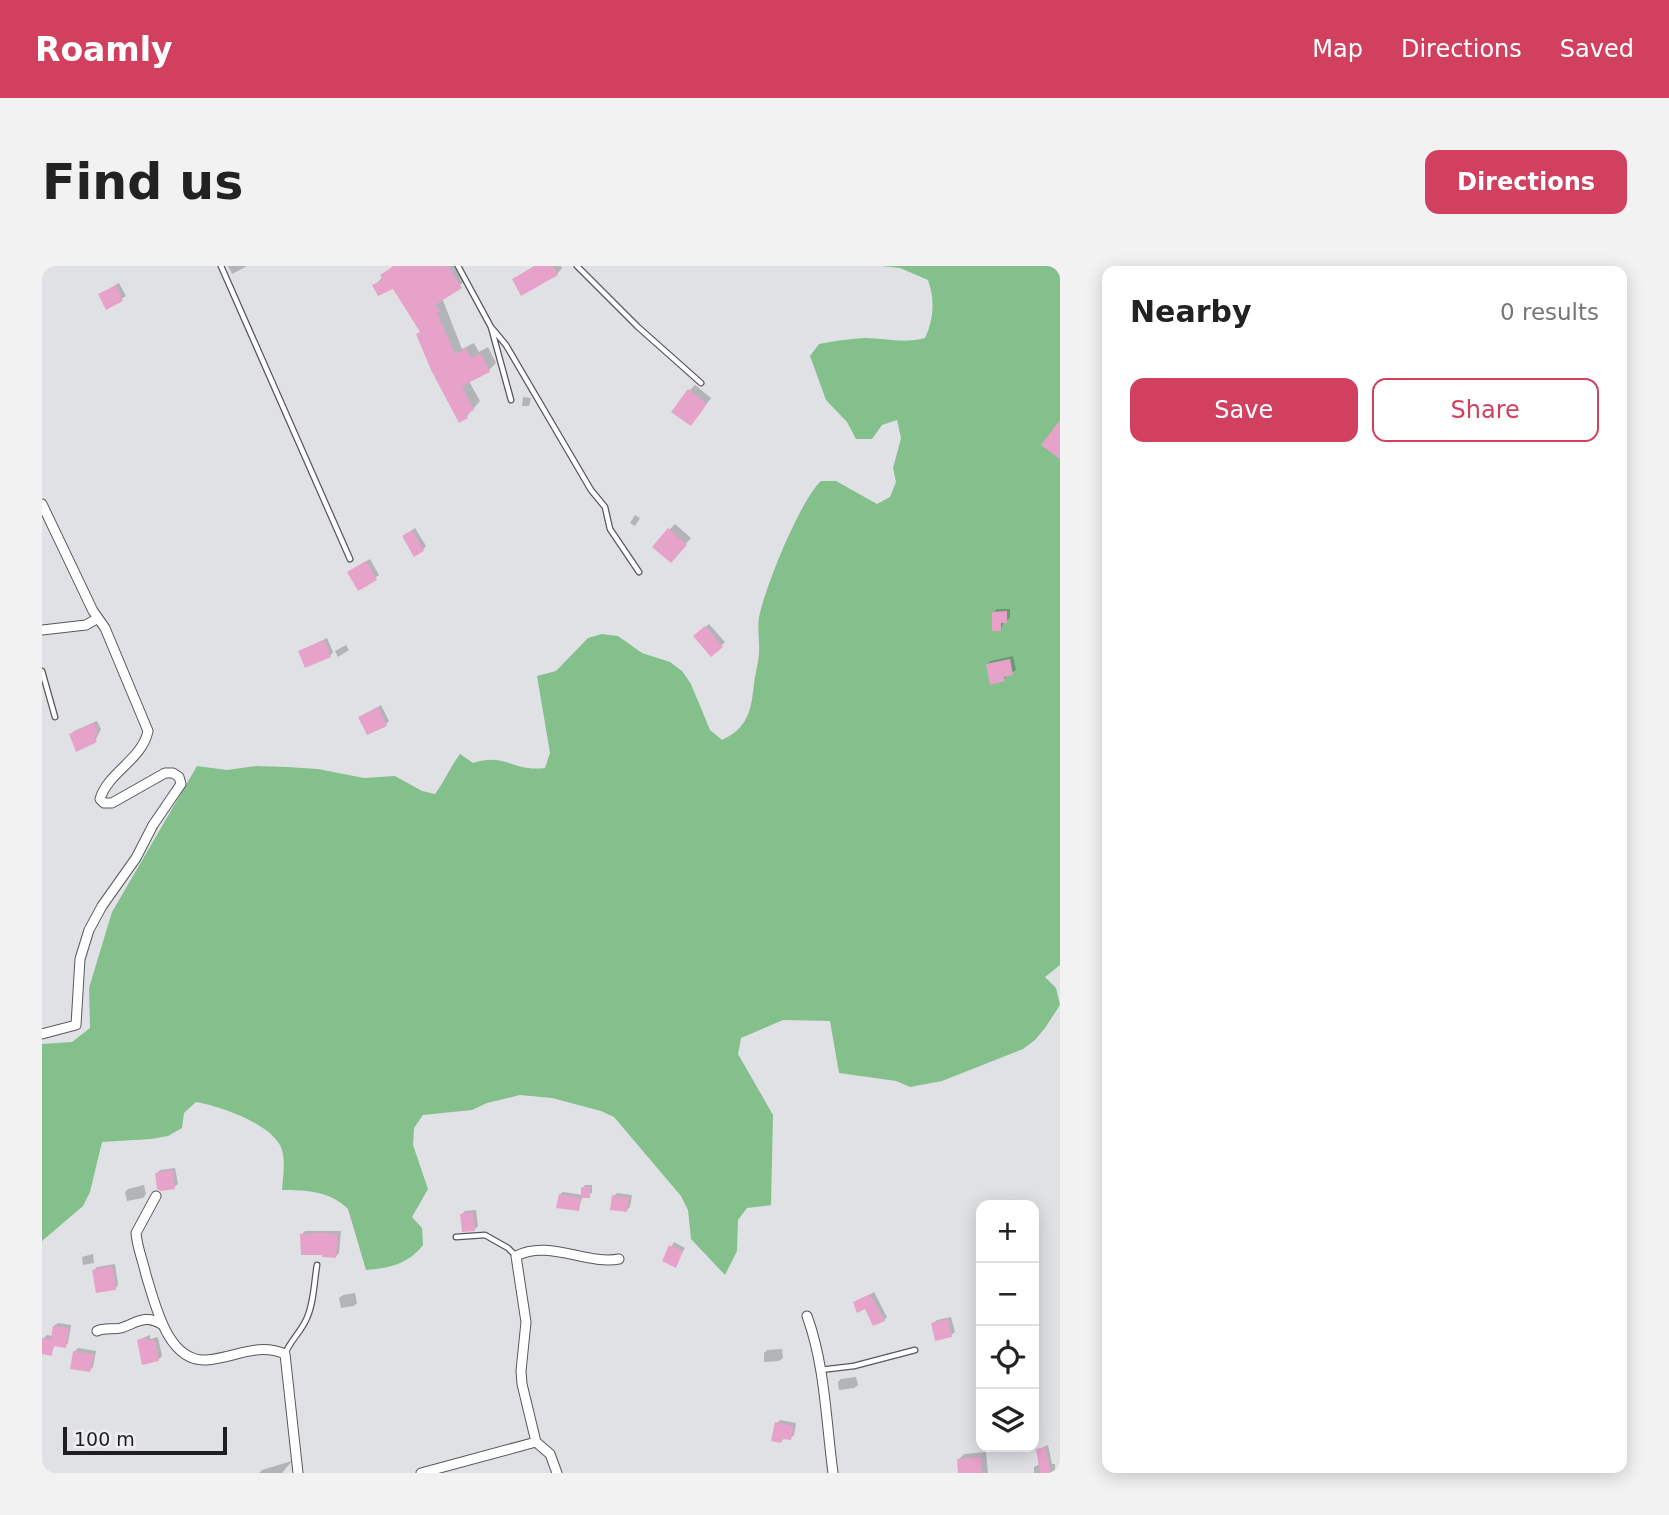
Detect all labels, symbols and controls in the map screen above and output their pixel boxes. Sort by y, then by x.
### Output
text: Roamly [35,30,173,69]
text: Map [1312,35,1363,63]
text: Directions [1401,35,1522,63]
text: Saved [1560,35,1634,63]
button: Directions [1425,150,1627,214]
text: Find us [42,154,243,211]
text: Nearby [1130,294,1252,329]
text: 0 results [1500,299,1599,325]
button: Save [1130,378,1358,442]
button: Share [1372,378,1599,442]
map controls [976,1200,1039,1452]
button: + [976,1200,1039,1263]
button: − [976,1263,1039,1326]
button: locate [976,1326,1039,1389]
button: layers [976,1389,1039,1452]
scale bar [63,1424,228,1456]
text: 100 m [74,1428,135,1450]

